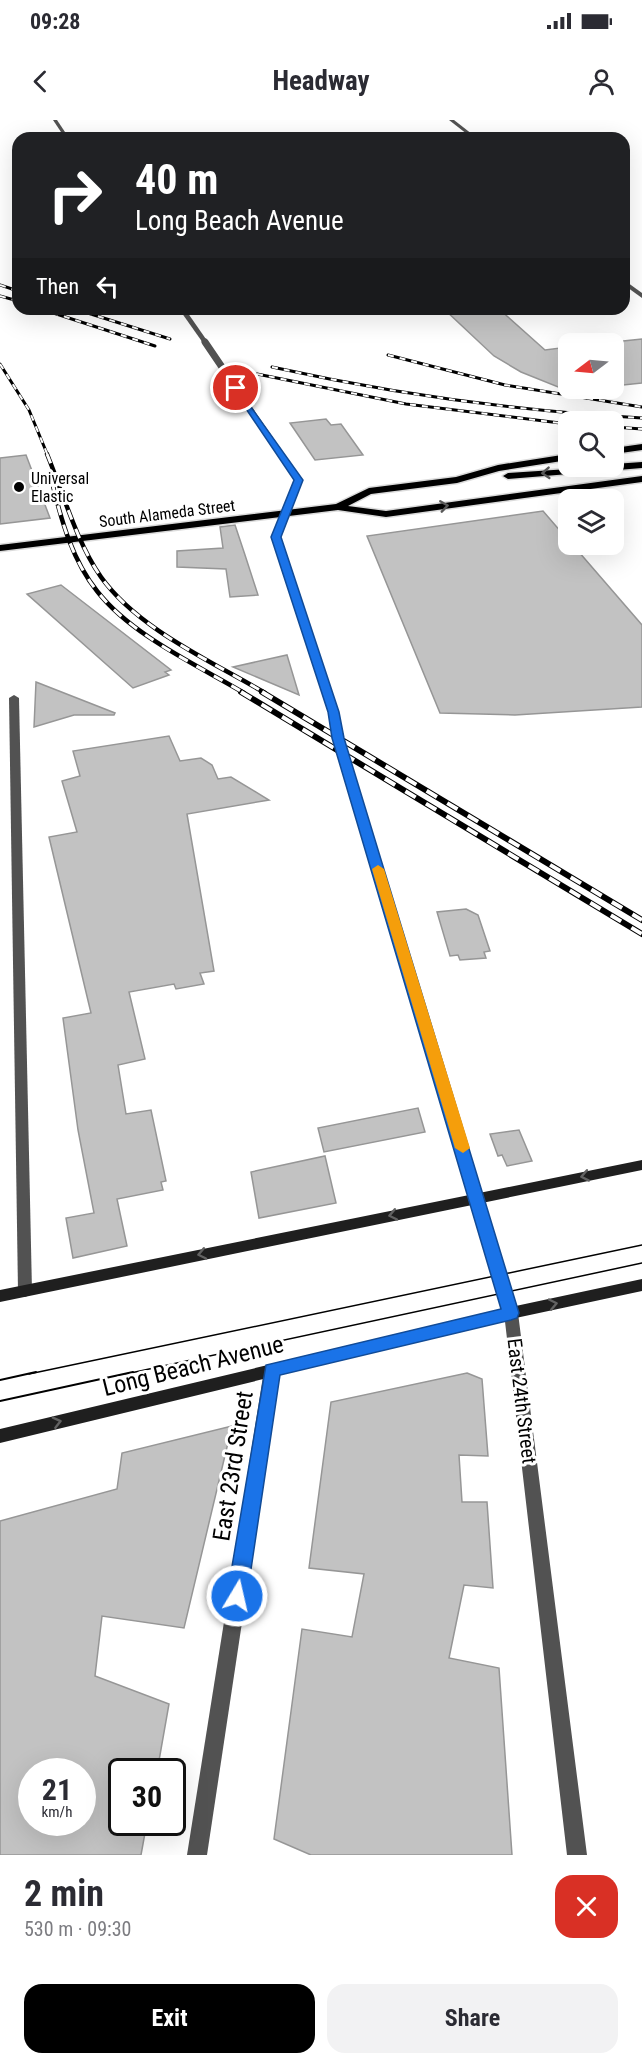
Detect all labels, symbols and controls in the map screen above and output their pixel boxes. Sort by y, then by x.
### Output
text: 09:28 [30,9,81,34]
icon: back [24,65,57,98]
text: Headway [272,65,370,97]
icon: person [585,65,618,98]
text: 40 m [135,155,218,204]
icon: right [36,156,114,234]
text: Long Beach Avenue [135,205,344,237]
icon: left [91,270,124,303]
text: Then [36,274,79,299]
north arrow [558,333,624,399]
map controls [558,333,624,555]
pin [210,362,261,413]
icon: arrive [219,371,252,404]
button: search [558,411,624,477]
one-way arrow [542,466,551,479]
place label: Universal Elastic [31,469,89,506]
marker: Universal Elastic [12,480,26,494]
button: layers [558,489,624,555]
street label: South Alameda Street [98,496,237,531]
one-way arrow [440,501,449,513]
one-way arrow [580,1169,590,1182]
one-way arrow [389,1207,399,1220]
one-way arrow [198,1247,208,1260]
one-way arrow [548,1299,558,1312]
street label: Long Beach Avenue [100,1330,286,1402]
street label: East 24th Street [502,1337,542,1465]
street label: East 23rd Street [207,1389,259,1543]
one-way arrow [52,1416,62,1429]
position arrow [205,1564,269,1628]
speed limit sign: 30 [108,1758,186,1836]
text: 21 [42,1772,72,1807]
text: km/h [42,1803,72,1821]
text: 2 min [24,1873,104,1915]
button: close [555,1875,618,1938]
text: 530 m · 09:30 [24,1917,131,1941]
button: Exit [24,1984,315,2053]
button: Share [327,1984,618,2053]

